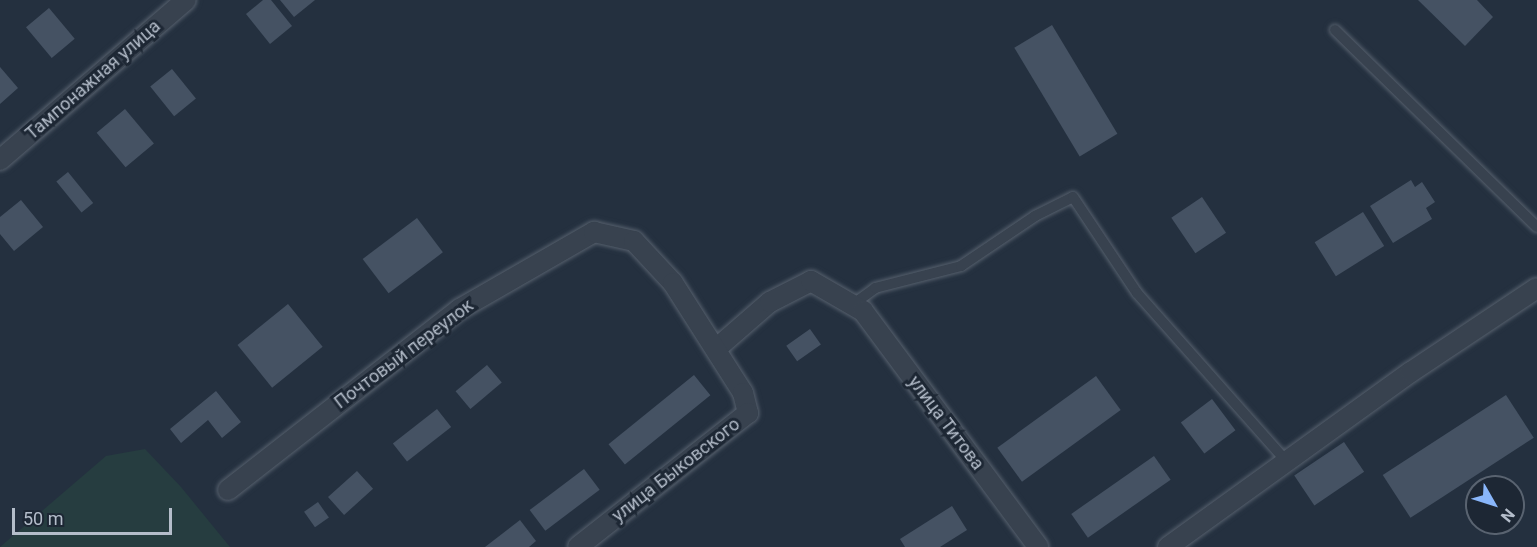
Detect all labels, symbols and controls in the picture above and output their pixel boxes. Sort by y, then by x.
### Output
street label: Тампонажная улица [21,16,165,144]
street label: Почтовый переулок [330,295,478,413]
street label: улица Титова [903,372,989,474]
street label: улица Быковского [608,413,744,527]
north arrow [1465,475,1525,535]
scale bar [15,496,176,534]
text: N [1497,505,1519,526]
text: 50 m [23,508,63,529]

